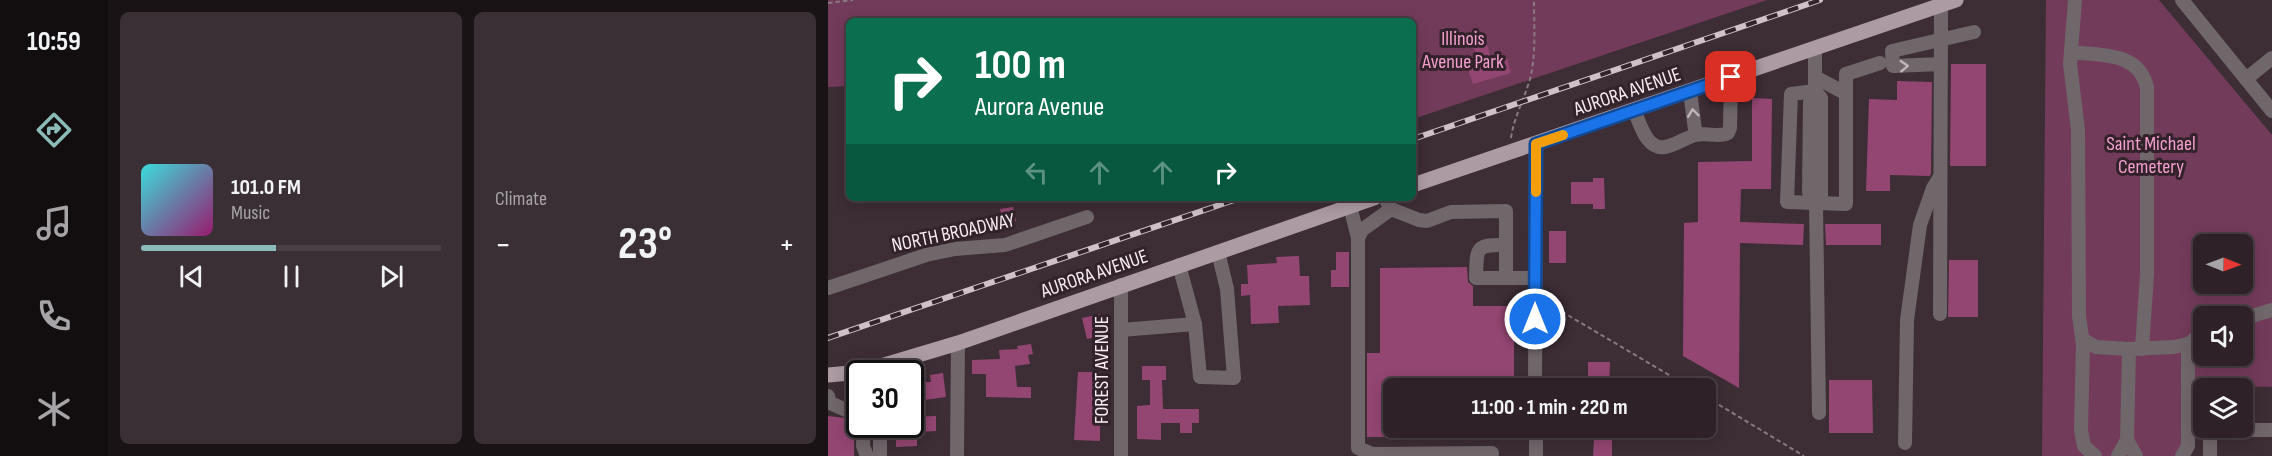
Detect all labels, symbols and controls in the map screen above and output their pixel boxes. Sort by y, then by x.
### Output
text: 10:59 [27,26,81,58]
park label: Illinois Avenue Park [1421,27,1504,74]
text: 100 m [975,40,1066,91]
icon: right [876,42,954,120]
pin [1705,51,1756,102]
one-way arrow [1900,59,1909,72]
icon: arrive [1714,60,1747,93]
street label: AURORA AVENUE [1570,62,1684,122]
text: Aurora Avenue [975,91,1104,123]
one-way arrow [1687,108,1700,117]
icon: directions [33,109,75,151]
park label: Saint Michael Cemetery [2106,132,2196,179]
icon: left [1020,156,1053,189]
icon: ahead [1083,156,1116,189]
icon: ahead [1146,156,1179,189]
icon: right [1209,156,1242,189]
text: 101.0 FM [231,174,301,201]
text: Climate [495,187,547,211]
text: Music [231,201,270,225]
icon: music [33,202,75,244]
street label: NORTH BROADWAY [890,208,1018,258]
text: 23° [618,217,672,272]
text: − [495,225,511,265]
text: + [779,225,795,265]
north arrow [2193,234,2253,294]
map controls [2193,234,2253,438]
street label: AURORA AVENUE [1037,244,1151,304]
icon: previous [175,260,208,293]
icon: pause [275,260,308,293]
icon: next [375,260,408,293]
position arrow [1503,287,1567,351]
icon: phone [33,295,75,337]
button: sound [2193,306,2253,366]
street label: FOREST AVENUE [1090,316,1114,424]
speed limit sign: 30 [846,360,924,438]
button: layers [2193,378,2253,438]
icon: climate [33,388,75,430]
text: 11:00 · 1 min · 220 m [1471,394,1628,421]

